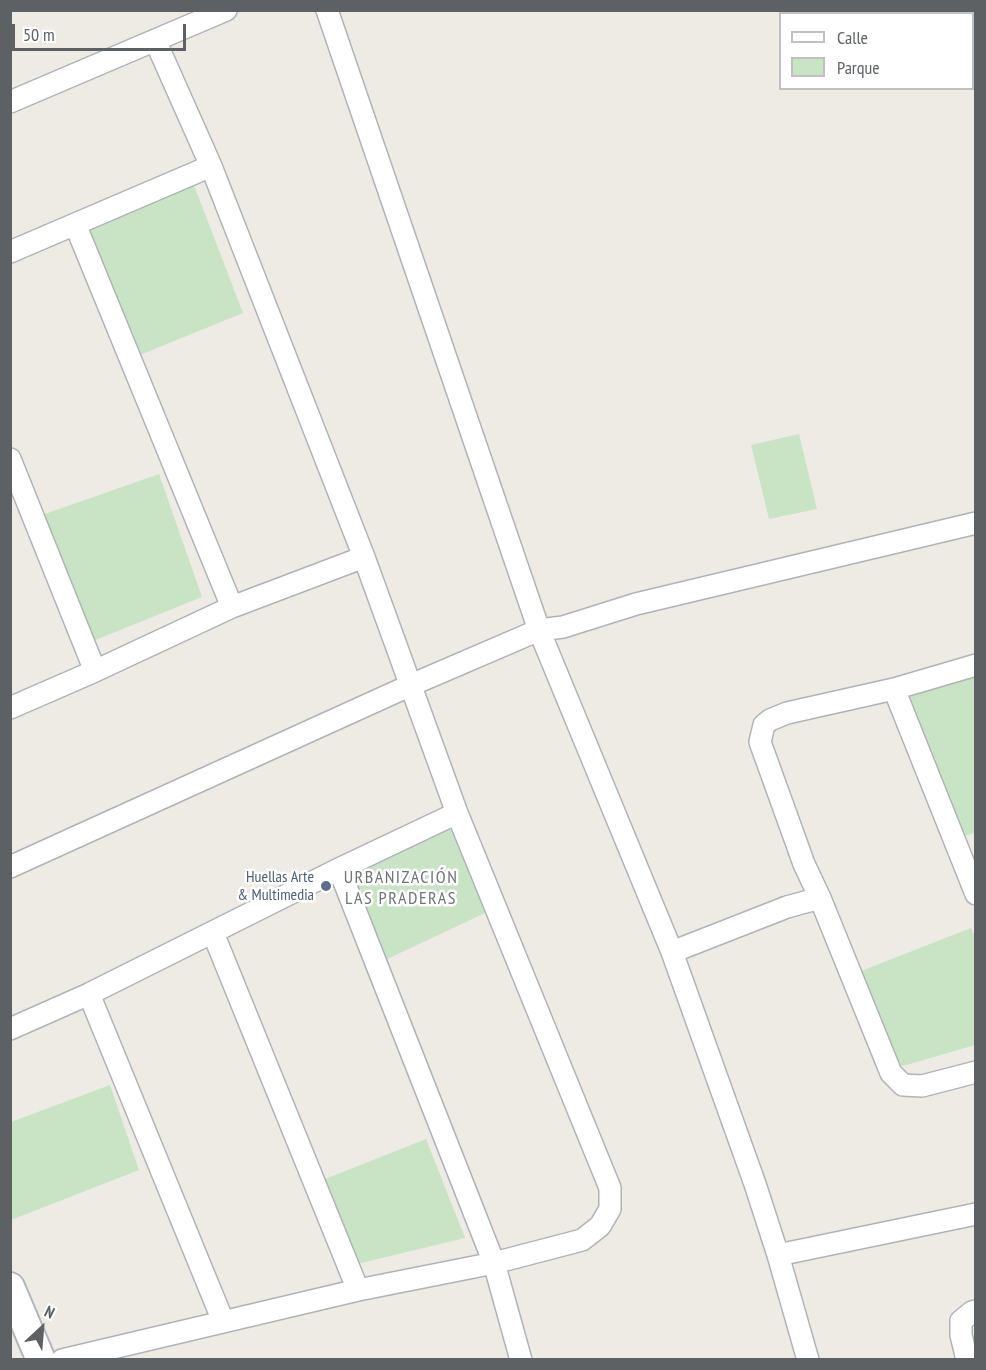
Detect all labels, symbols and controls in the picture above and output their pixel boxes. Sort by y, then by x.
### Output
scale bar [15,12,189,50]
legend [779,12,974,90]
text: 50 m [23,23,55,46]
text: Calle [837,26,868,49]
text: Parque [837,56,880,79]
place label: Huellas Arte & Multimedia [238,867,314,905]
district label: URBANIZACIÓN LAS PRADERAS [344,867,458,910]
marker: Huellas Arte & Multimedia [319,879,333,893]
north arrow [12,1298,72,1358]
text: N [42,1301,58,1323]

